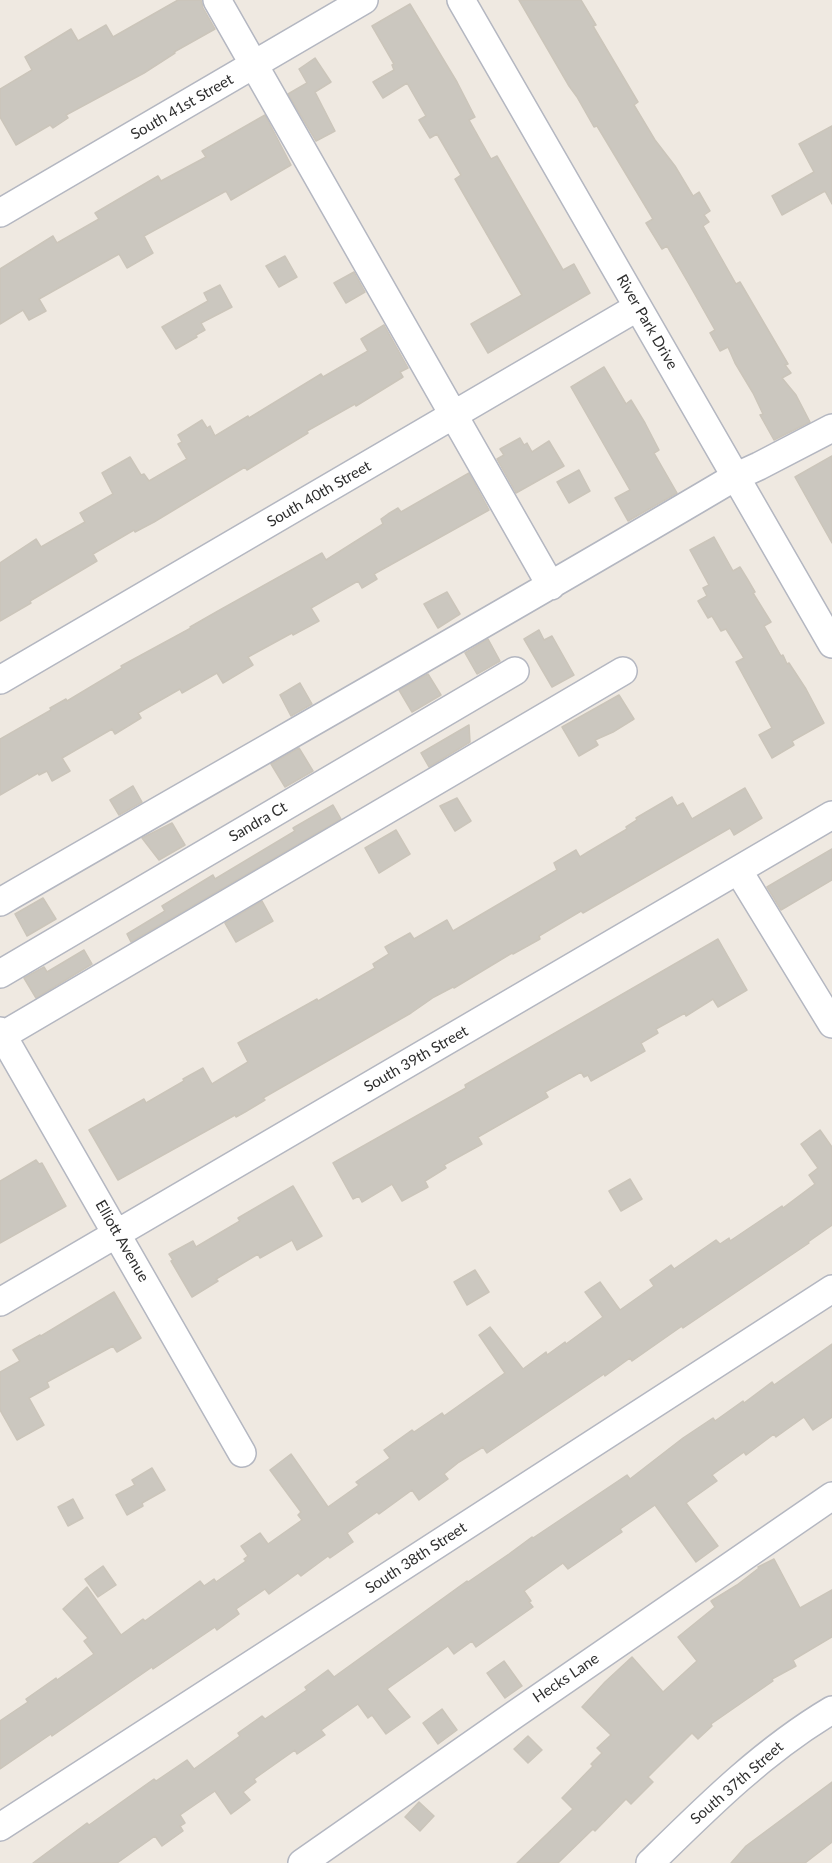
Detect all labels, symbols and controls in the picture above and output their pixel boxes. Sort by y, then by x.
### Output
street label: South 41st Street [128,70,236,144]
street label: River Park Drive [613,271,681,373]
street label: South 40th Street [264,457,374,531]
street label: Sandra Ct [226,798,290,846]
street label: South 39th Street [361,1022,471,1096]
street label: Elliott Avenue [91,1197,153,1285]
street label: South 38th Street [362,1519,470,1597]
street label: Hecks Lane [530,1649,602,1707]
street label: South 37th Street [687,1738,787,1828]

